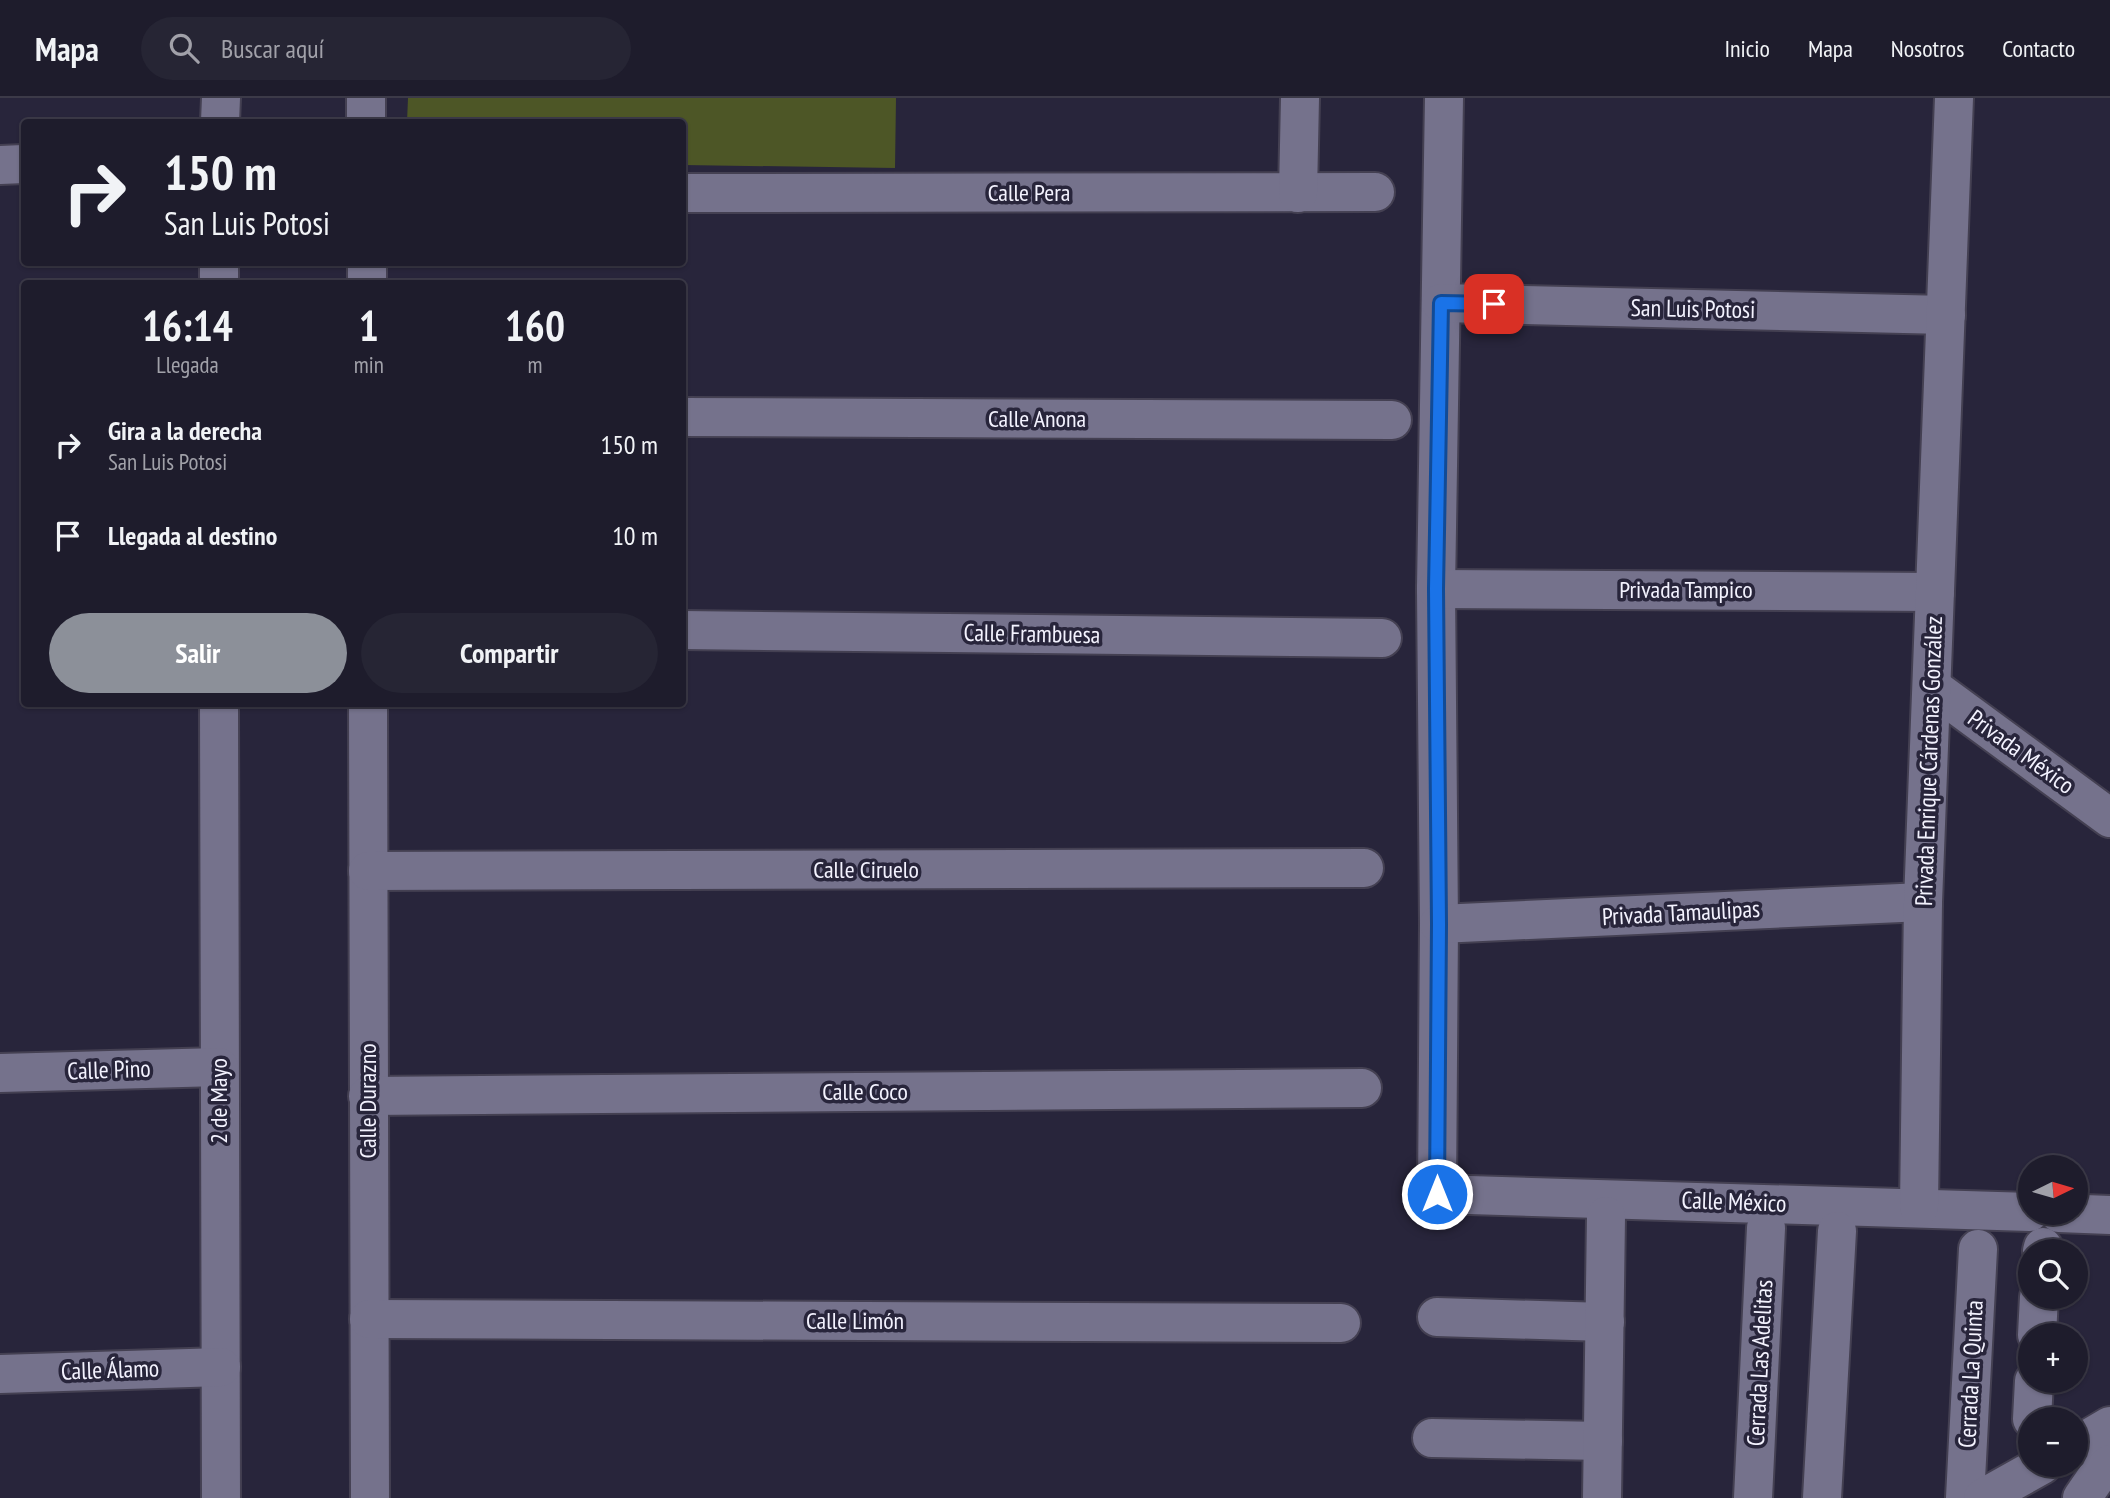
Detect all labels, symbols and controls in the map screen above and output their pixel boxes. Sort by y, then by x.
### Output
search box [141,17,631,80]
text: Mapa [35,27,99,70]
icon: search [165,29,203,67]
text: Buscar aquí [221,32,324,65]
text: Inicio [1724,33,1770,64]
text: Mapa [1808,33,1853,64]
text: Nosotros [1891,33,1964,64]
text: Contacto [2002,33,2075,64]
text: 150 m [164,140,277,204]
icon: right [49,147,140,238]
street label: Calle Pera [988,177,1070,208]
text: San Luis Potosi [164,202,330,244]
pin [1464,274,1524,334]
icon: arrive [1475,285,1513,323]
street label: San Luis Potosi [1630,292,1756,325]
text: 16:14 [142,298,233,353]
text: 1 [359,298,379,353]
text: 160 [505,298,565,353]
text: Llegada [156,350,219,379]
text: min [354,350,384,379]
text: m [527,350,542,379]
street label: Calle Anona [988,403,1086,434]
text: Gira a la derecha [108,414,262,447]
icon: right [49,426,87,464]
text: 150 m [600,428,658,461]
text: San Luis Potosi [108,447,227,476]
icon: arrive [49,517,87,555]
text: Llegada al destino [108,519,277,552]
text: 10 m [612,519,658,552]
street label: Privada Tampico [1619,574,1753,605]
button: Salir [49,613,347,693]
button: Compartir [361,613,658,693]
street label: Privada Enrique Cárdenas González [1908,615,1949,906]
street label: Calle Frambuesa [963,617,1101,650]
street label: Privada México [1962,703,2081,801]
street label: Calle Ciruelo [813,854,919,885]
street label: Privada Tamaulipas [1601,893,1761,932]
street label: Calle Durazno [352,1043,383,1159]
street label: Calle Pino [67,1053,151,1086]
street label: 2 de Mayo [203,1058,234,1144]
street label: Calle Coco [822,1076,908,1107]
north arrow [2018,1155,2088,1225]
map controls [2018,1155,2088,1477]
position arrow [1400,1157,1474,1231]
street label: Calle México [1681,1184,1787,1219]
button: search [2018,1239,2088,1309]
street label: Cerrada Las Adelitas [1740,1279,1779,1447]
street label: Cerrada La Quinta [1951,1299,1990,1449]
street label: Calle Limón [806,1305,904,1336]
button: + [2018,1323,2088,1393]
street label: Calle Álamo [60,1352,160,1387]
button: − [2018,1407,2088,1477]

